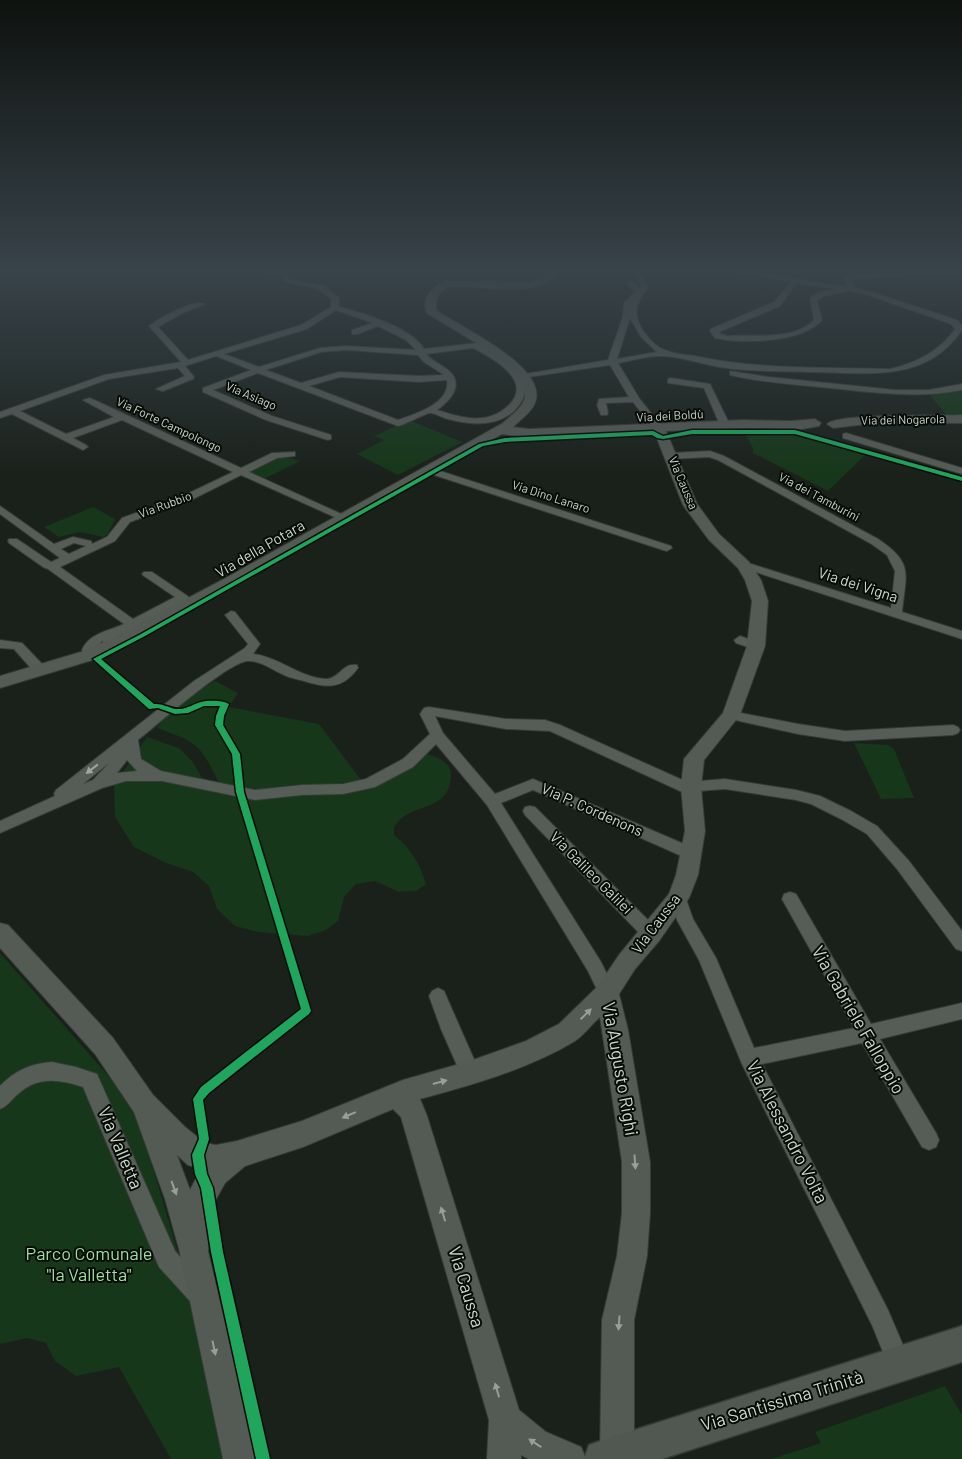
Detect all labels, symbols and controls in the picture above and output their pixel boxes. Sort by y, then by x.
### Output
street label: Via Asiago [224,378,279,412]
street label: Via Forte Campolongo [115,394,224,455]
street label: Via dei Boldù [636,406,704,424]
street label: Via dei Nogarola [861,411,945,427]
street label: Via Caussa [667,454,701,511]
street label: Via dei Tamburini [777,469,862,523]
street label: Via Dino Lanaro [511,477,592,515]
street label: Via Rubbio [136,488,193,520]
street label: Via della Potara [212,515,307,581]
street label: Via dei Vigna [816,563,900,605]
one-way arrow [86,764,99,775]
street label: Via P. Cordenons [539,779,646,840]
street label: Via Galileo Galilei [547,827,637,917]
street label: Via Caussa [627,890,683,957]
street label: Via Gabriele Falloppio [808,942,910,1097]
street label: Via Augusto Righi [598,1000,644,1138]
one-way arrow [580,1008,592,1020]
street label: Via Alessandro Volta [742,1056,833,1207]
one-way arrow [433,1077,448,1085]
street label: Via Valletta [94,1103,148,1192]
one-way arrow [341,1111,356,1119]
one-way arrow [632,1155,640,1171]
one-way arrow [171,1180,178,1195]
one-way arrow [439,1206,447,1221]
park label: Parco Comunale "la Valletta" [26,1242,152,1285]
street label: Via Caussa [444,1243,490,1330]
one-way arrow [615,1315,623,1331]
one-way arrow [210,1340,218,1355]
street label: Via Santissima Trinità [698,1365,865,1435]
one-way arrow [493,1382,501,1397]
one-way arrow [528,1438,542,1448]

